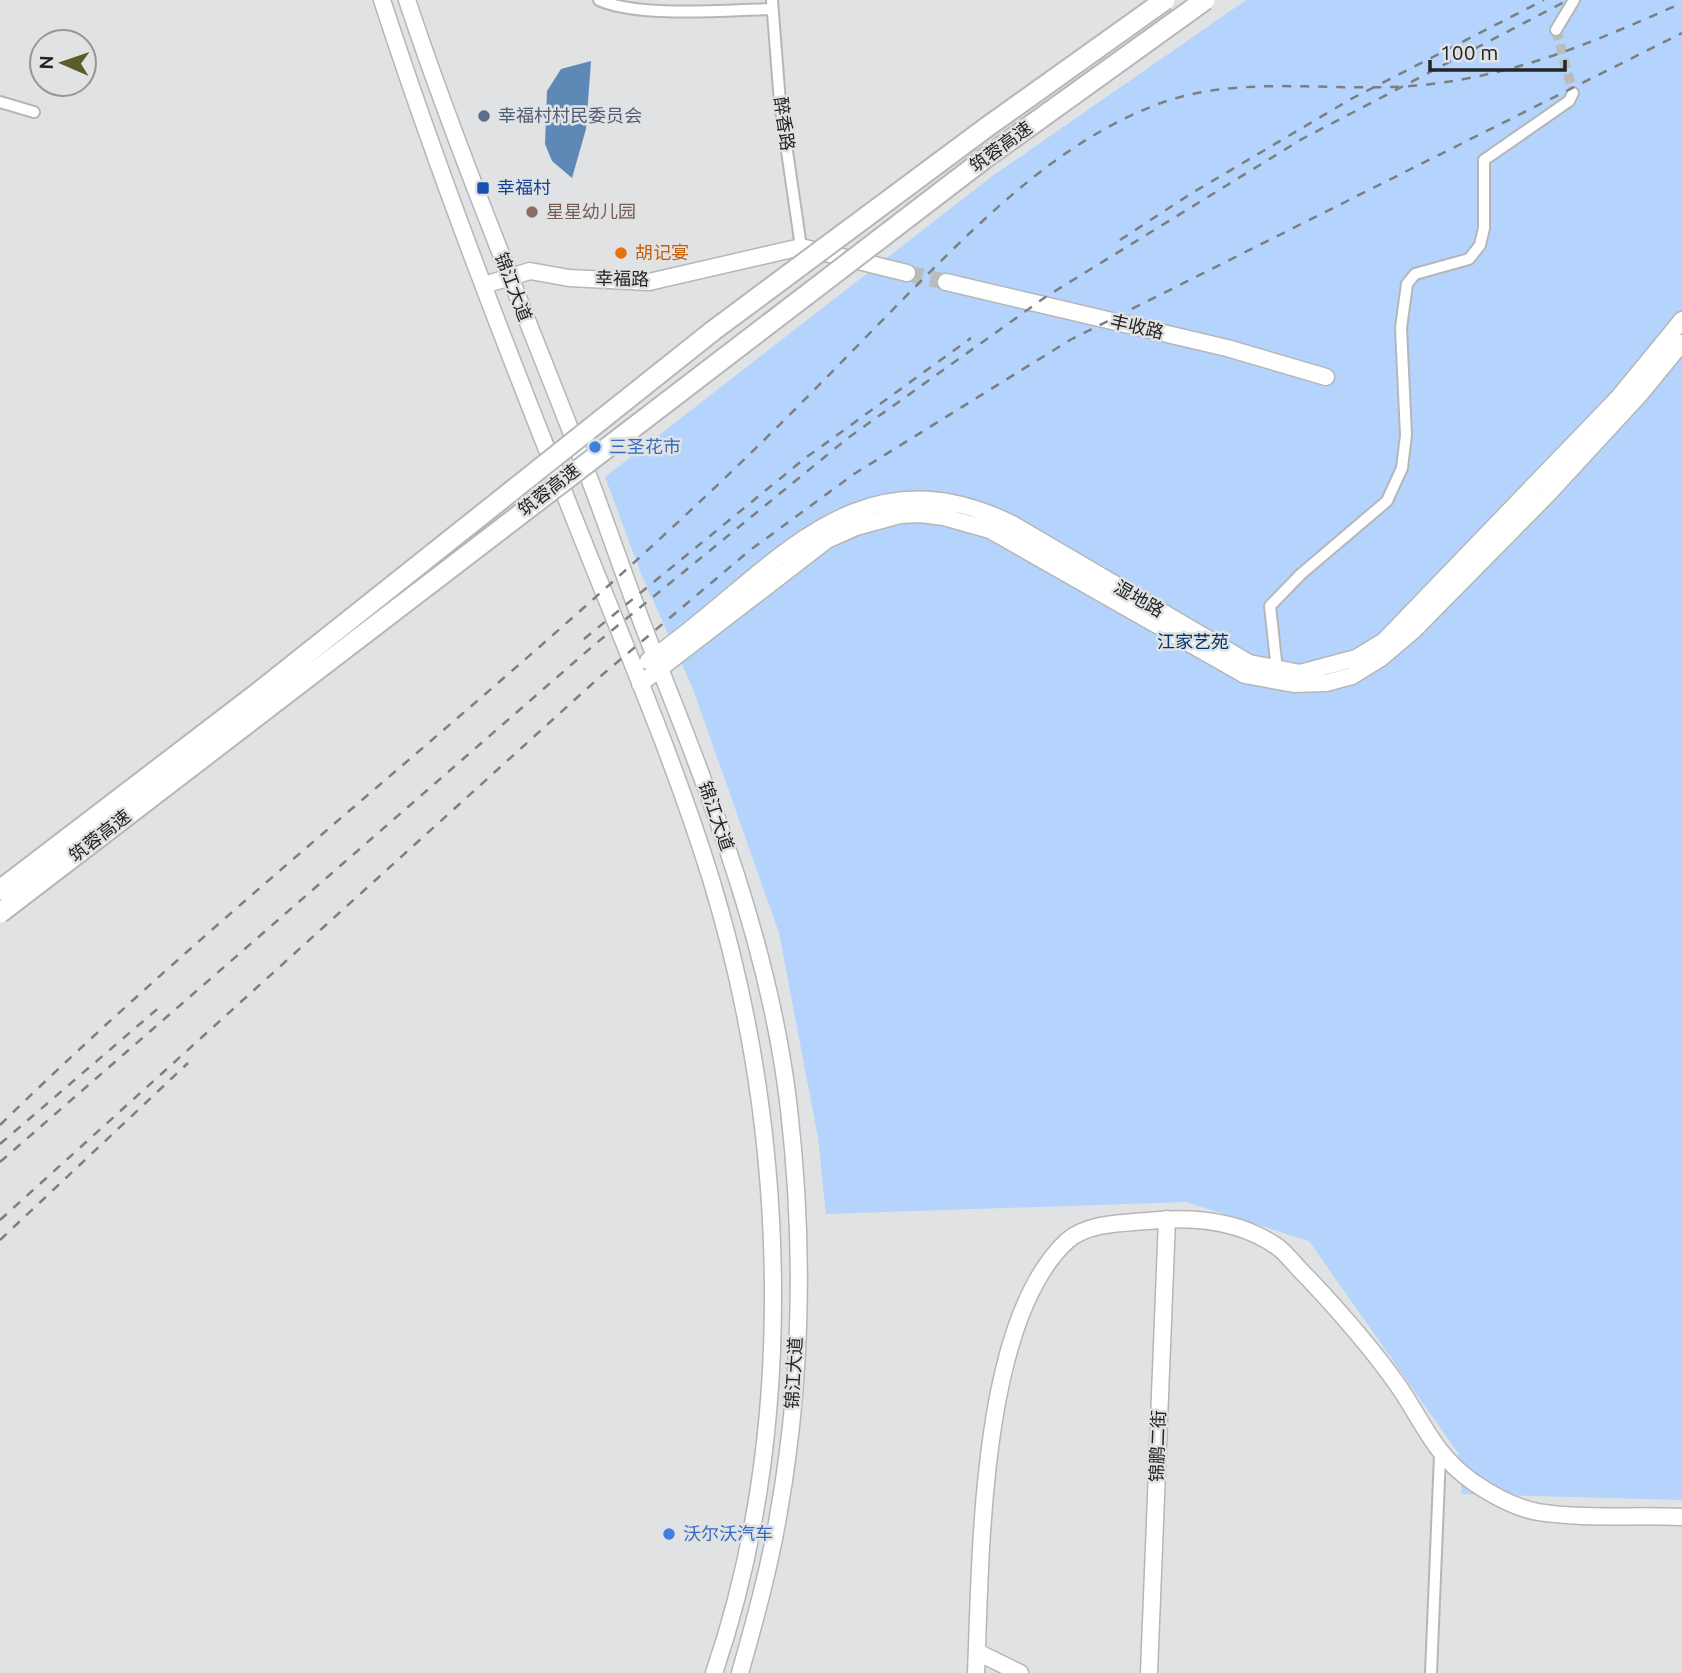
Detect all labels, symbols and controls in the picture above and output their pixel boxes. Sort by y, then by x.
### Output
north arrow [28,28,98,98]
scale bar [1430,28,1565,72]
text: 100 m [1440,40,1498,64]
text: N [35,55,57,70]
street label: 醉香路 [771,96,799,152]
place label: 幸福村村民委员会 [498,105,642,125]
marker: 幸福村村民委员会 [476,108,492,124]
street label: 筑蓉高速 [965,117,1035,175]
place label: 幸福村 [497,177,551,197]
marker: 幸福村 [475,180,491,196]
place label: 星星幼儿园 [546,201,636,221]
marker: 星星幼儿园 [524,204,540,220]
place label: 胡记宴 [635,242,689,262]
marker: 胡记宴 [613,245,629,261]
street label: 锦江大道 [492,249,536,324]
street label: 幸福路 [595,268,649,288]
street label: 丰收路 [1109,310,1166,342]
place label: 三圣花市 [609,436,681,456]
marker: 三圣花市 [587,439,603,455]
street label: 筑蓉高速 [514,459,583,519]
street label: 湿地路 [1111,576,1168,620]
park label: 江家艺苑 [1157,631,1229,651]
street label: 锦江大道 [696,778,738,853]
street label: 筑蓉高速 [65,805,134,865]
street label: 锦江大道 [781,1336,805,1409]
street label: 锦鹏二街 [1146,1410,1168,1482]
place label: 沃尔沃汽车 [683,1523,773,1543]
marker: 沃尔沃汽车 [661,1526,677,1542]

